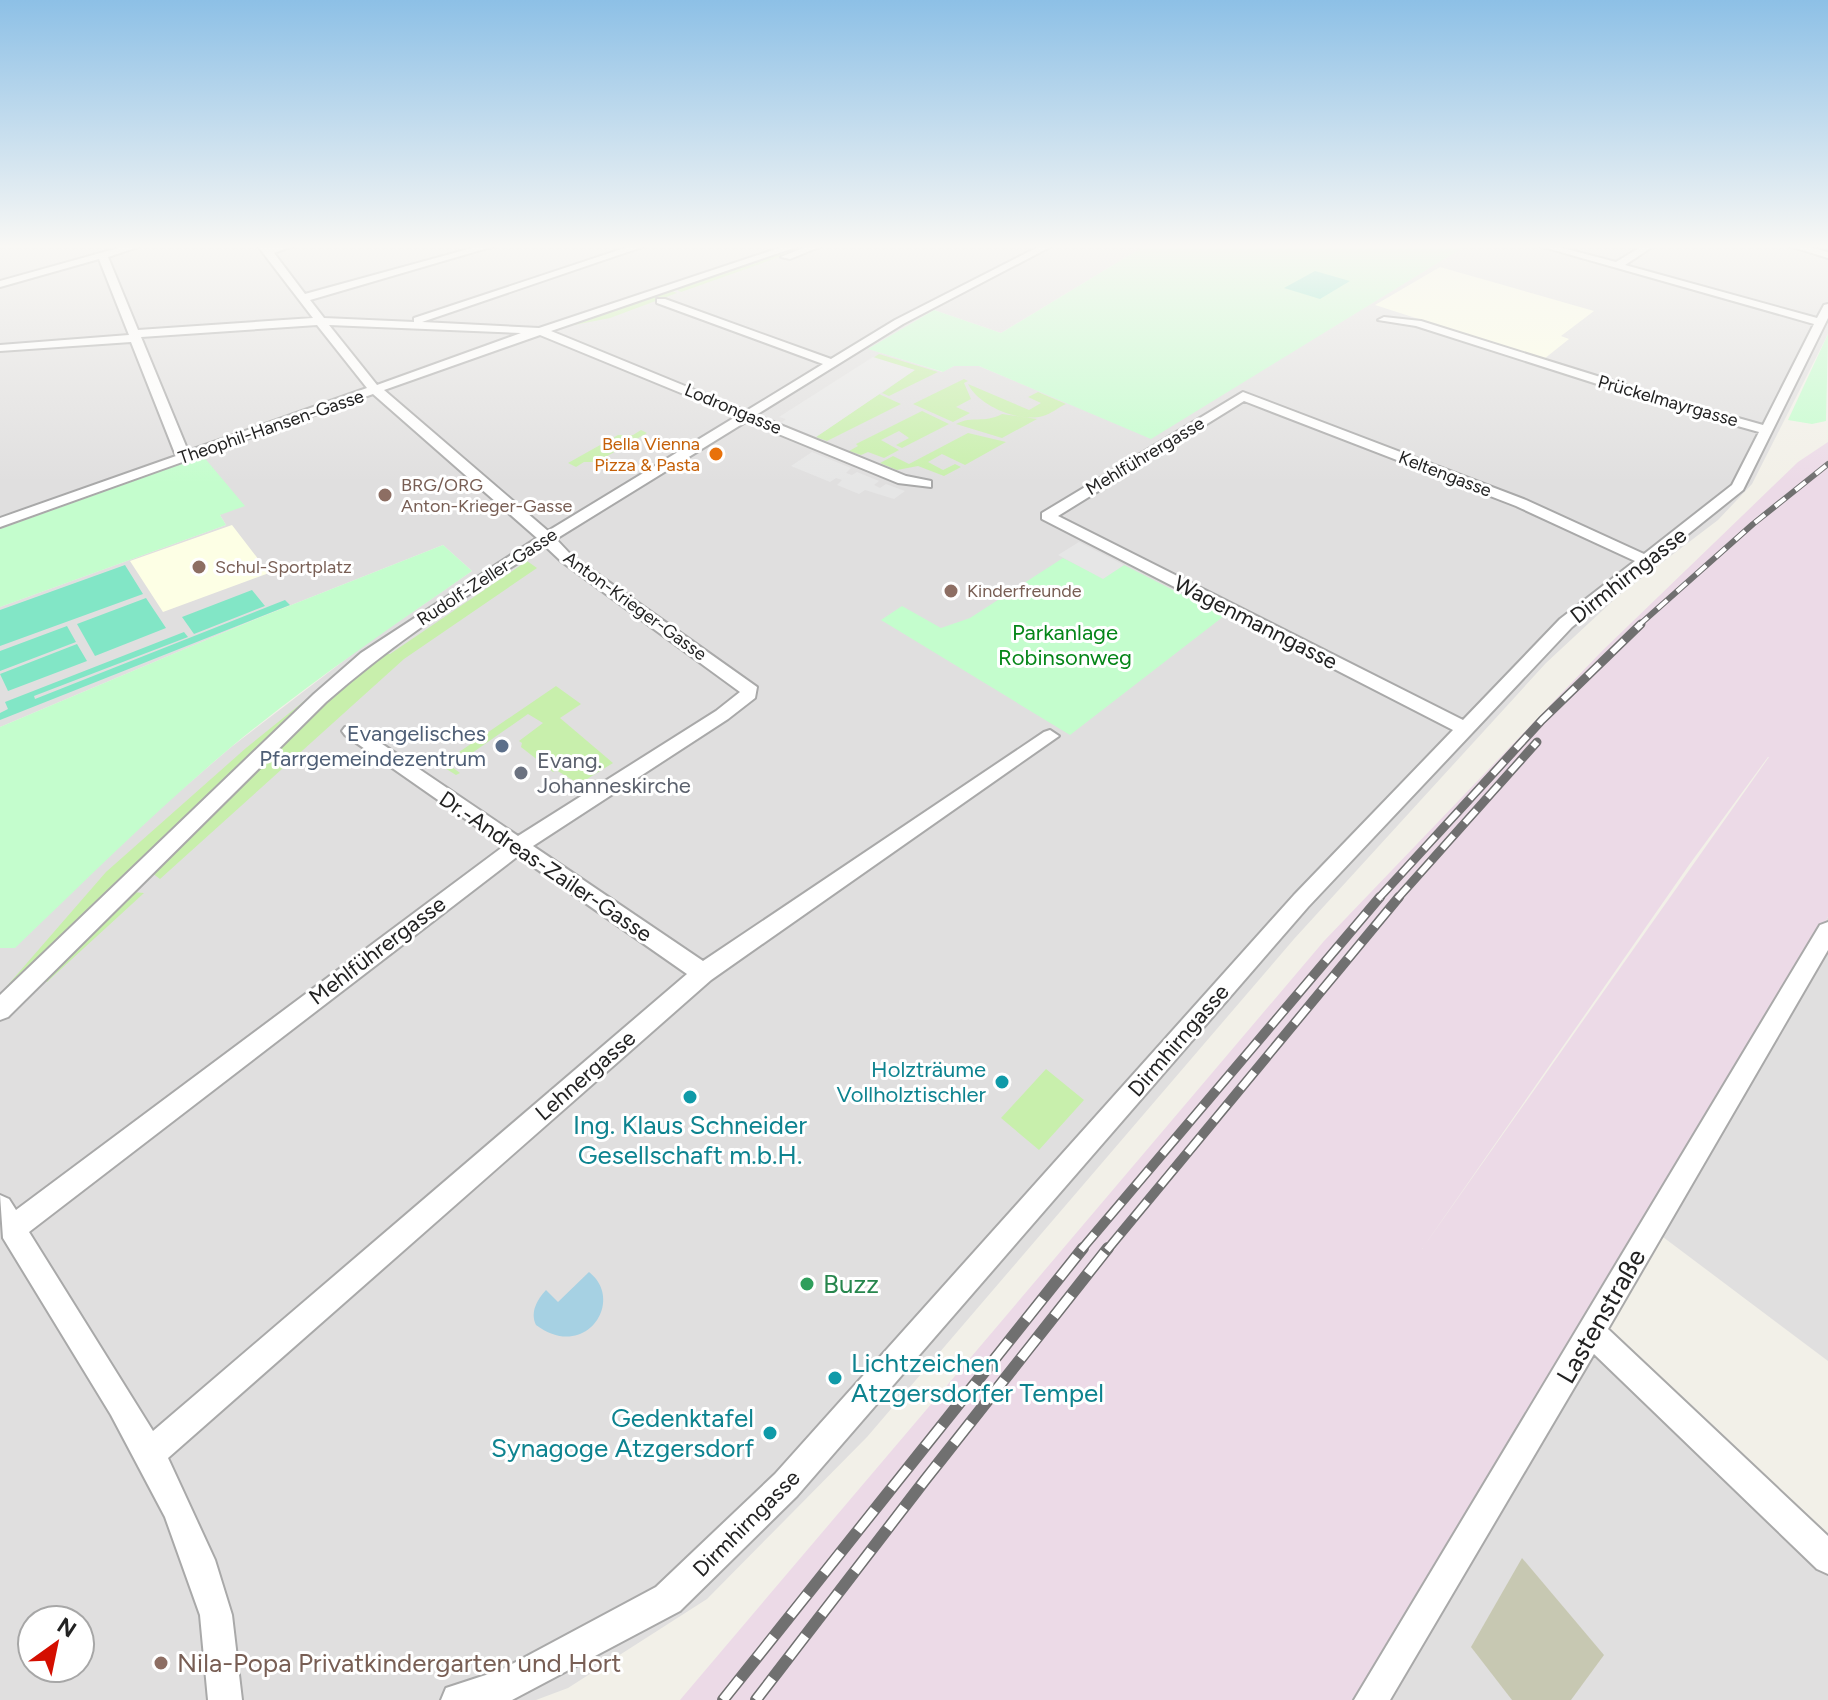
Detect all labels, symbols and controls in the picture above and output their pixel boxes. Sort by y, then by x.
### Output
street label: Prückelmayrgasse [1595,370,1741,432]
street label: Lodrongasse [681,379,785,439]
street label: Theophil-Hansen-Gasse [175,385,367,469]
street label: Mehlführergasse [1082,412,1208,500]
place label: Bella Vienna Pizza & Pasta [594,433,700,476]
marker: Bella Vienna Pizza & Pasta [707,445,725,463]
street label: Keltengasse [1396,446,1495,502]
place label: BRG/ORG Anton-Krieger-Gasse [401,474,573,517]
marker: BRG/ORG Anton-Krieger-Gasse [376,486,394,504]
street label: Dirmhirngasse [1565,522,1692,629]
street label: Rudolf-Zeller-Gasse [413,523,561,630]
street label: Anton-Krieger-Gasse [559,547,711,665]
place label: Schul-Sportplatz [215,556,352,578]
marker: Schul-Sportplatz [190,558,208,576]
street label: Wagenmanngasse [1170,570,1342,675]
place label: Kinderfreunde [967,580,1082,602]
marker: Kinderfreunde [942,582,960,600]
park label: Parkanlage Robinsonweg [998,619,1132,671]
place label: Evangelisches Pfarrgemeindezentrum [259,720,486,772]
marker: Evangelisches Pfarrgemeindezentrum [493,737,511,755]
place label: Evang. Johanneskirche [537,747,691,799]
marker: Evang. Johanneskirche [512,764,530,782]
street label: Dr.-Andreas-Zailer-Gasse [434,785,657,948]
street label: Mehlführergasse [304,890,451,1011]
street label: Dirmhirngasse [1122,979,1235,1102]
street label: Lehnergasse [530,1024,641,1126]
place label: Holzträume Vollholztischler [836,1056,987,1108]
marker: Holzträume Vollholztischler [993,1073,1011,1091]
marker: Ing. Klaus Schneider Gesellschaft m.b.H. [681,1088,699,1106]
place label: Ing. Klaus Schneider Gesellschaft m.b.H. [573,1109,807,1171]
street label: Lastenstraße [1550,1243,1652,1389]
place label: Buzz [823,1268,879,1300]
marker: Buzz [798,1275,816,1293]
place label: Lichtzeichen Atzgersdorfer Tempel [851,1347,1104,1409]
marker: Lichtzeichen Atzgersdorfer Tempel [826,1369,844,1387]
place label: Gedenktafel Synagoge Atzgersdorf [491,1402,754,1464]
marker: Gedenktafel Synagoge Atzgersdorf [761,1424,779,1442]
street label: Dirmhirngasse [687,1464,805,1582]
north arrow [16,1604,96,1684]
text: N [52,1612,81,1644]
place label: Nila-Popa Privatkindergarten und Hort [177,1647,622,1679]
marker: Nila-Popa Privatkindergarten und Hort [152,1654,170,1672]

